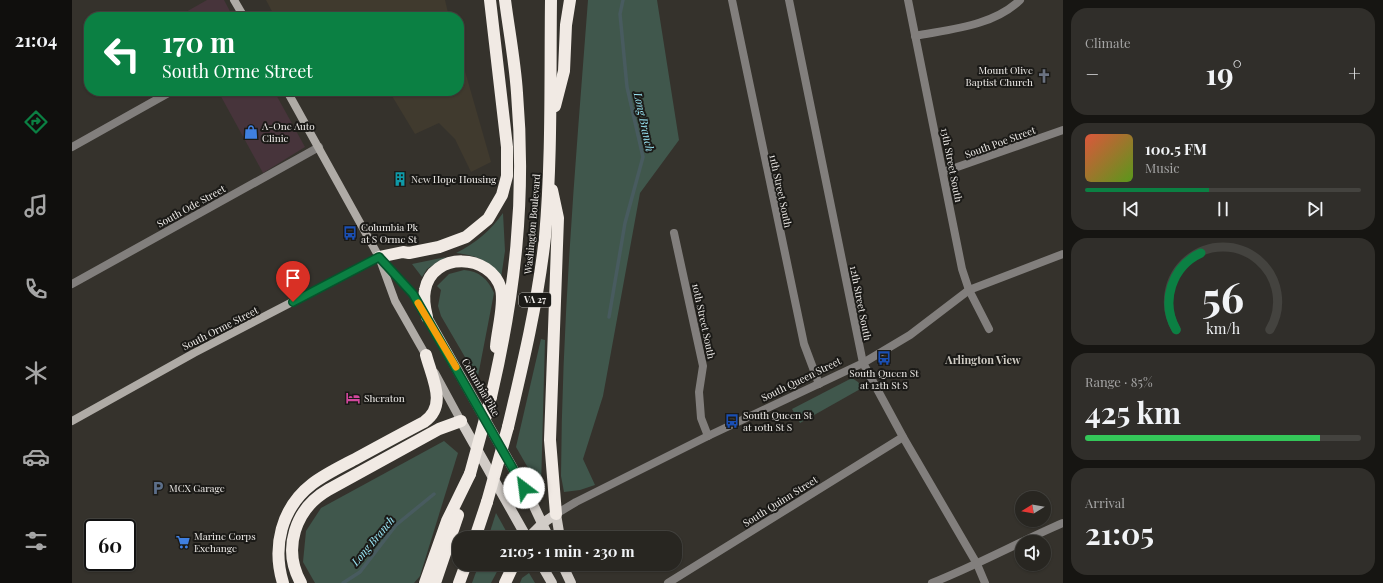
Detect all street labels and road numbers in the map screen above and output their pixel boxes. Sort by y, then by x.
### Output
street label: South Poe Street [963,123,1038,161]
street label: 13th Street South [938,127,966,203]
street label: 11th Street South [766,153,796,229]
street label: Washington Boulevard [521,173,543,276]
street label: South Ode Street [154,181,228,231]
street label: 12th Street South [847,265,875,342]
street label: 10th Street South [689,282,719,360]
road number: VA 27 [519,293,551,307]
street label: South Orme Street [180,303,261,353]
street label: South Queen Street [759,353,844,404]
street label: Columbia Pike [459,355,503,419]
street label: South Quinn Street [740,472,821,530]

